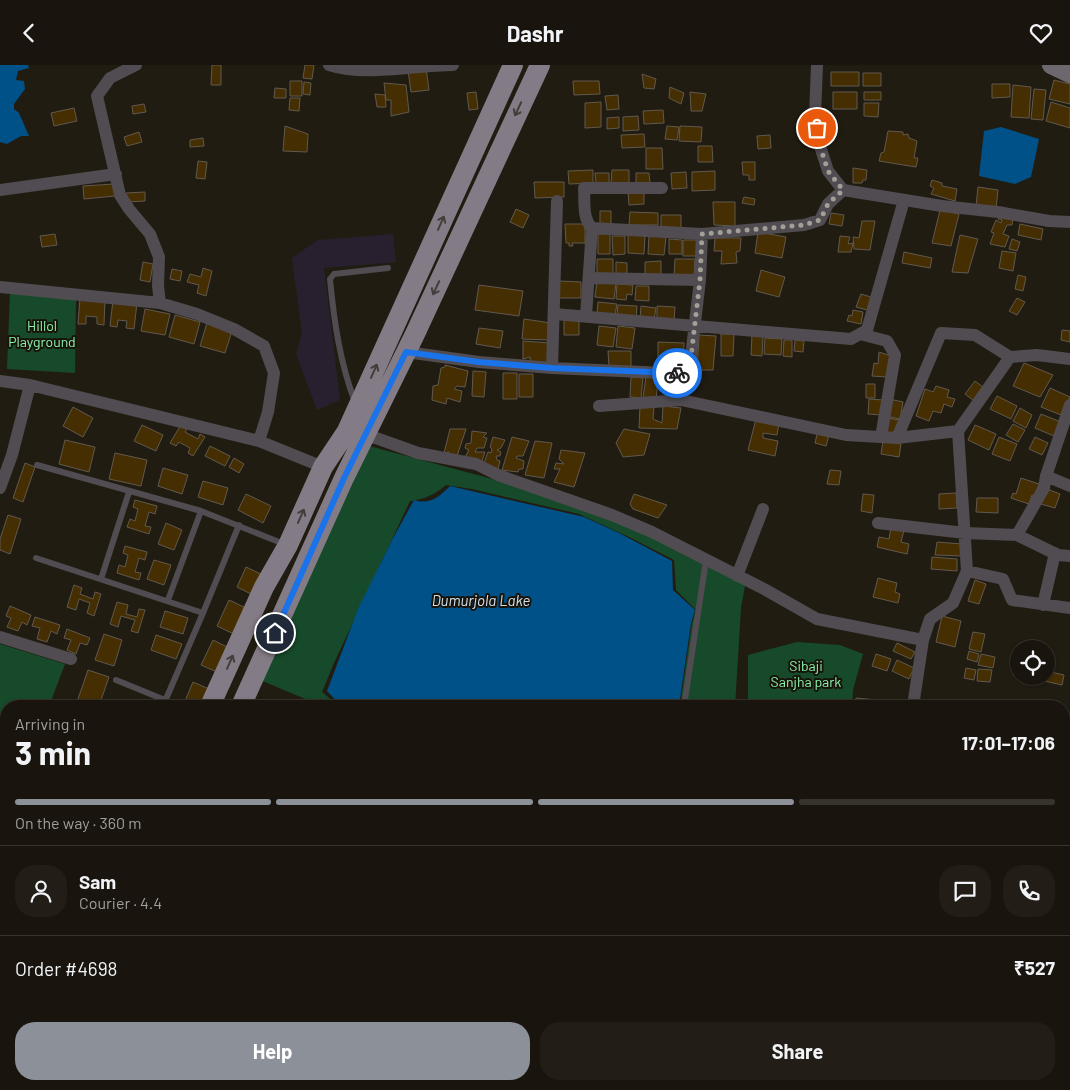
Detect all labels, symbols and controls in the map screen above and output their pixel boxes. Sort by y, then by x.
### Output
icon: back [15,19,43,47]
icon: heart [1027,19,1055,47]
text: Dashr [507,20,563,46]
one-way arrow [513,101,523,116]
pin [796,107,838,149]
icon: bag [803,114,831,142]
one-way arrow [437,216,447,231]
one-way arrow [430,280,440,295]
park label: Hillol Playground [8,317,76,350]
courier [652,348,702,398]
icon: bike [663,359,691,387]
one-way arrow [370,364,380,379]
one-way arrow [297,509,307,524]
water label: Dumurjola Lake [432,591,530,609]
pin [254,612,296,654]
icon: home [261,619,289,647]
map controls [1010,640,1055,685]
button: locate [1010,640,1055,685]
one-way arrow [226,655,236,670]
park label: Sibaji Sanjha park [771,657,841,690]
text: Arriving in [15,714,85,733]
text: 17:01–17:06 [961,731,1055,754]
text: 3 min [15,733,91,771]
text: On the way · 360 m [15,813,141,832]
button: person [15,865,67,917]
button: chat [939,865,991,917]
button: phone [1003,865,1055,917]
text: Sam [79,870,116,893]
text: Courier · 4.4 [79,893,162,912]
text: ₹527 [1014,956,1055,979]
text: Order #4698 [15,957,117,980]
button: Help [15,1022,530,1080]
button: Share [540,1022,1055,1080]

